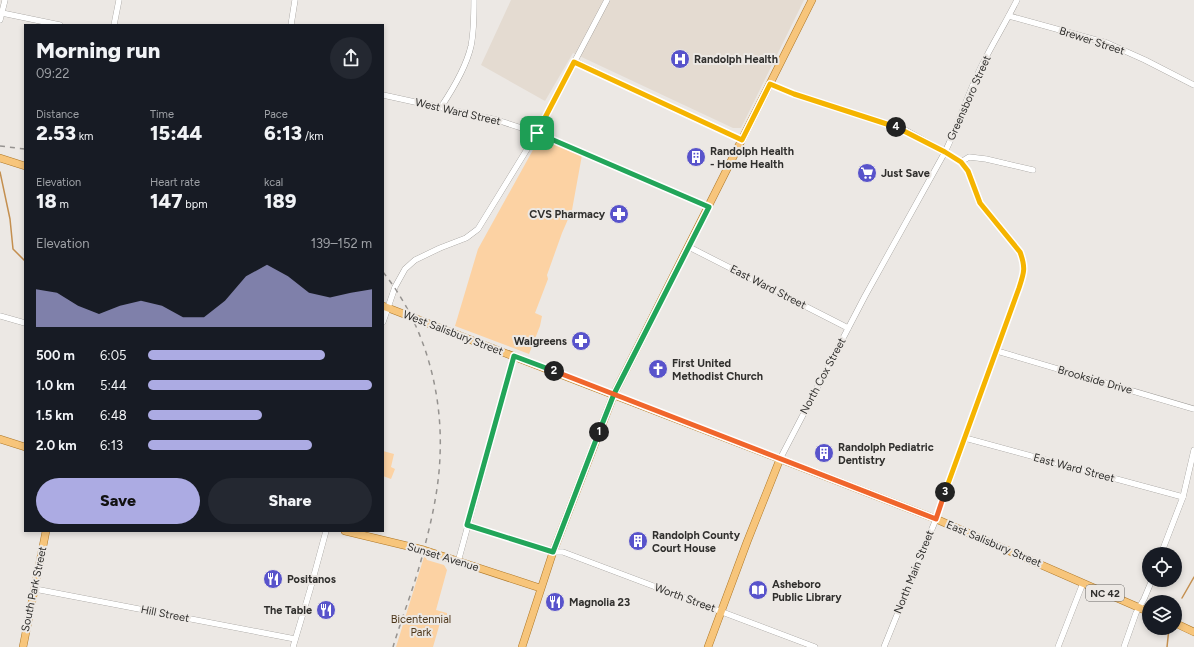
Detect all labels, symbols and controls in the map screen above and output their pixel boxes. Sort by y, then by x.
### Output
street label: Brewer Street [1058,24,1126,58]
text: Morning run [36,37,160,64]
button: share [330,37,372,79]
hospital icon: Randolph Health [669,48,691,70]
place label: Randolph Health [694,53,778,66]
street label: Greensboro Street [944,53,994,143]
text: 09:22 [36,66,70,81]
street label: West Ward Street [414,96,502,128]
text: Distance [36,108,79,121]
text: Time [150,108,174,121]
text: Pace [264,108,288,121]
pin [520,116,554,150]
pin: 4 [886,117,906,137]
text: 4 [893,120,899,133]
text: 2.53 [36,121,76,145]
text: 15:44 [150,121,202,145]
text: 6:13 [264,121,302,145]
icon: arrive [526,122,548,144]
text: km [76,130,93,143]
text: /km [302,130,324,143]
place label: Randolph Health - Home Health [710,145,794,171]
building icon: Randolph Health - Home Health [685,146,707,168]
supermarket icon: Just Save [856,162,878,184]
place label: Just Save [881,167,930,180]
text: Elevation [36,176,81,189]
text: Heart rate [150,176,200,189]
text: kcal [264,176,283,189]
text: 18 [36,189,57,213]
text: 147 [150,189,183,213]
text: 189 [264,189,296,213]
text: m [57,198,69,211]
text: bpm [183,198,208,211]
pharmacy icon: CVS Pharmacy [608,203,630,225]
place label: CVS Pharmacy [529,208,606,221]
text: Elevation [36,236,89,251]
text: 139–152 m [311,236,372,251]
street label: East Ward Street [728,262,808,312]
street label: West Salisbury Street [401,308,505,358]
pharmacy icon: Walgreens [570,330,592,352]
place label: Walgreens [514,335,567,348]
street label: North Cox Street [797,336,849,416]
text: 500 m [36,348,75,363]
text: 6:05 [100,348,126,363]
place label: First United Methodist Church [672,357,763,383]
church icon: First United Methodist Church [647,358,669,380]
pin: 2 [544,361,564,381]
street label: Brookside Drive [1056,363,1134,397]
text: 2 [551,364,557,377]
text: 1.0 km [36,378,75,393]
text: 5:44 [100,378,127,393]
text: 1.5 km [36,408,74,423]
text: 6:48 [100,408,127,423]
pin: 1 [589,422,609,442]
text: 1 [597,425,601,438]
text: 2.0 km [36,438,77,453]
text: 6:13 [100,438,123,453]
place label: Randolph Pediatric Dentistry [838,441,934,467]
building icon: Randolph Pediatric Dentistry [813,442,835,464]
street label: East Ward Street [1032,451,1116,485]
button: Save [36,478,200,524]
button: Share [208,478,372,524]
pin: 3 [935,482,955,502]
text: 3 [942,485,948,498]
street label: East Salisbury Street [944,518,1044,570]
street label: North Main Street [891,528,937,616]
place label: Randolph County Court House [652,529,741,555]
building icon: Randolph County Court House [627,530,649,552]
street label: Sunset Avenue [406,540,480,574]
street label: South Park Street [19,545,49,633]
map controls [1142,547,1182,635]
button: locate [1142,547,1182,587]
restaurant icon: Positanos [262,568,284,590]
place label: Positanos [287,573,336,586]
place label: Asheboro Public Library [772,578,842,604]
library icon: Asheboro Public Library [747,579,769,601]
street label: Worth Street [653,581,717,615]
road number: NC 42 [1086,585,1124,601]
restaurant icon: Magnolia 23 [544,591,566,613]
button: layers [1142,595,1182,635]
place label: Magnolia 23 [569,596,630,609]
restaurant icon: The Table [315,599,337,621]
street label: Hill Street [140,603,190,625]
place label: The Table [264,604,312,617]
park label: Bicentennial Park [391,613,451,639]

